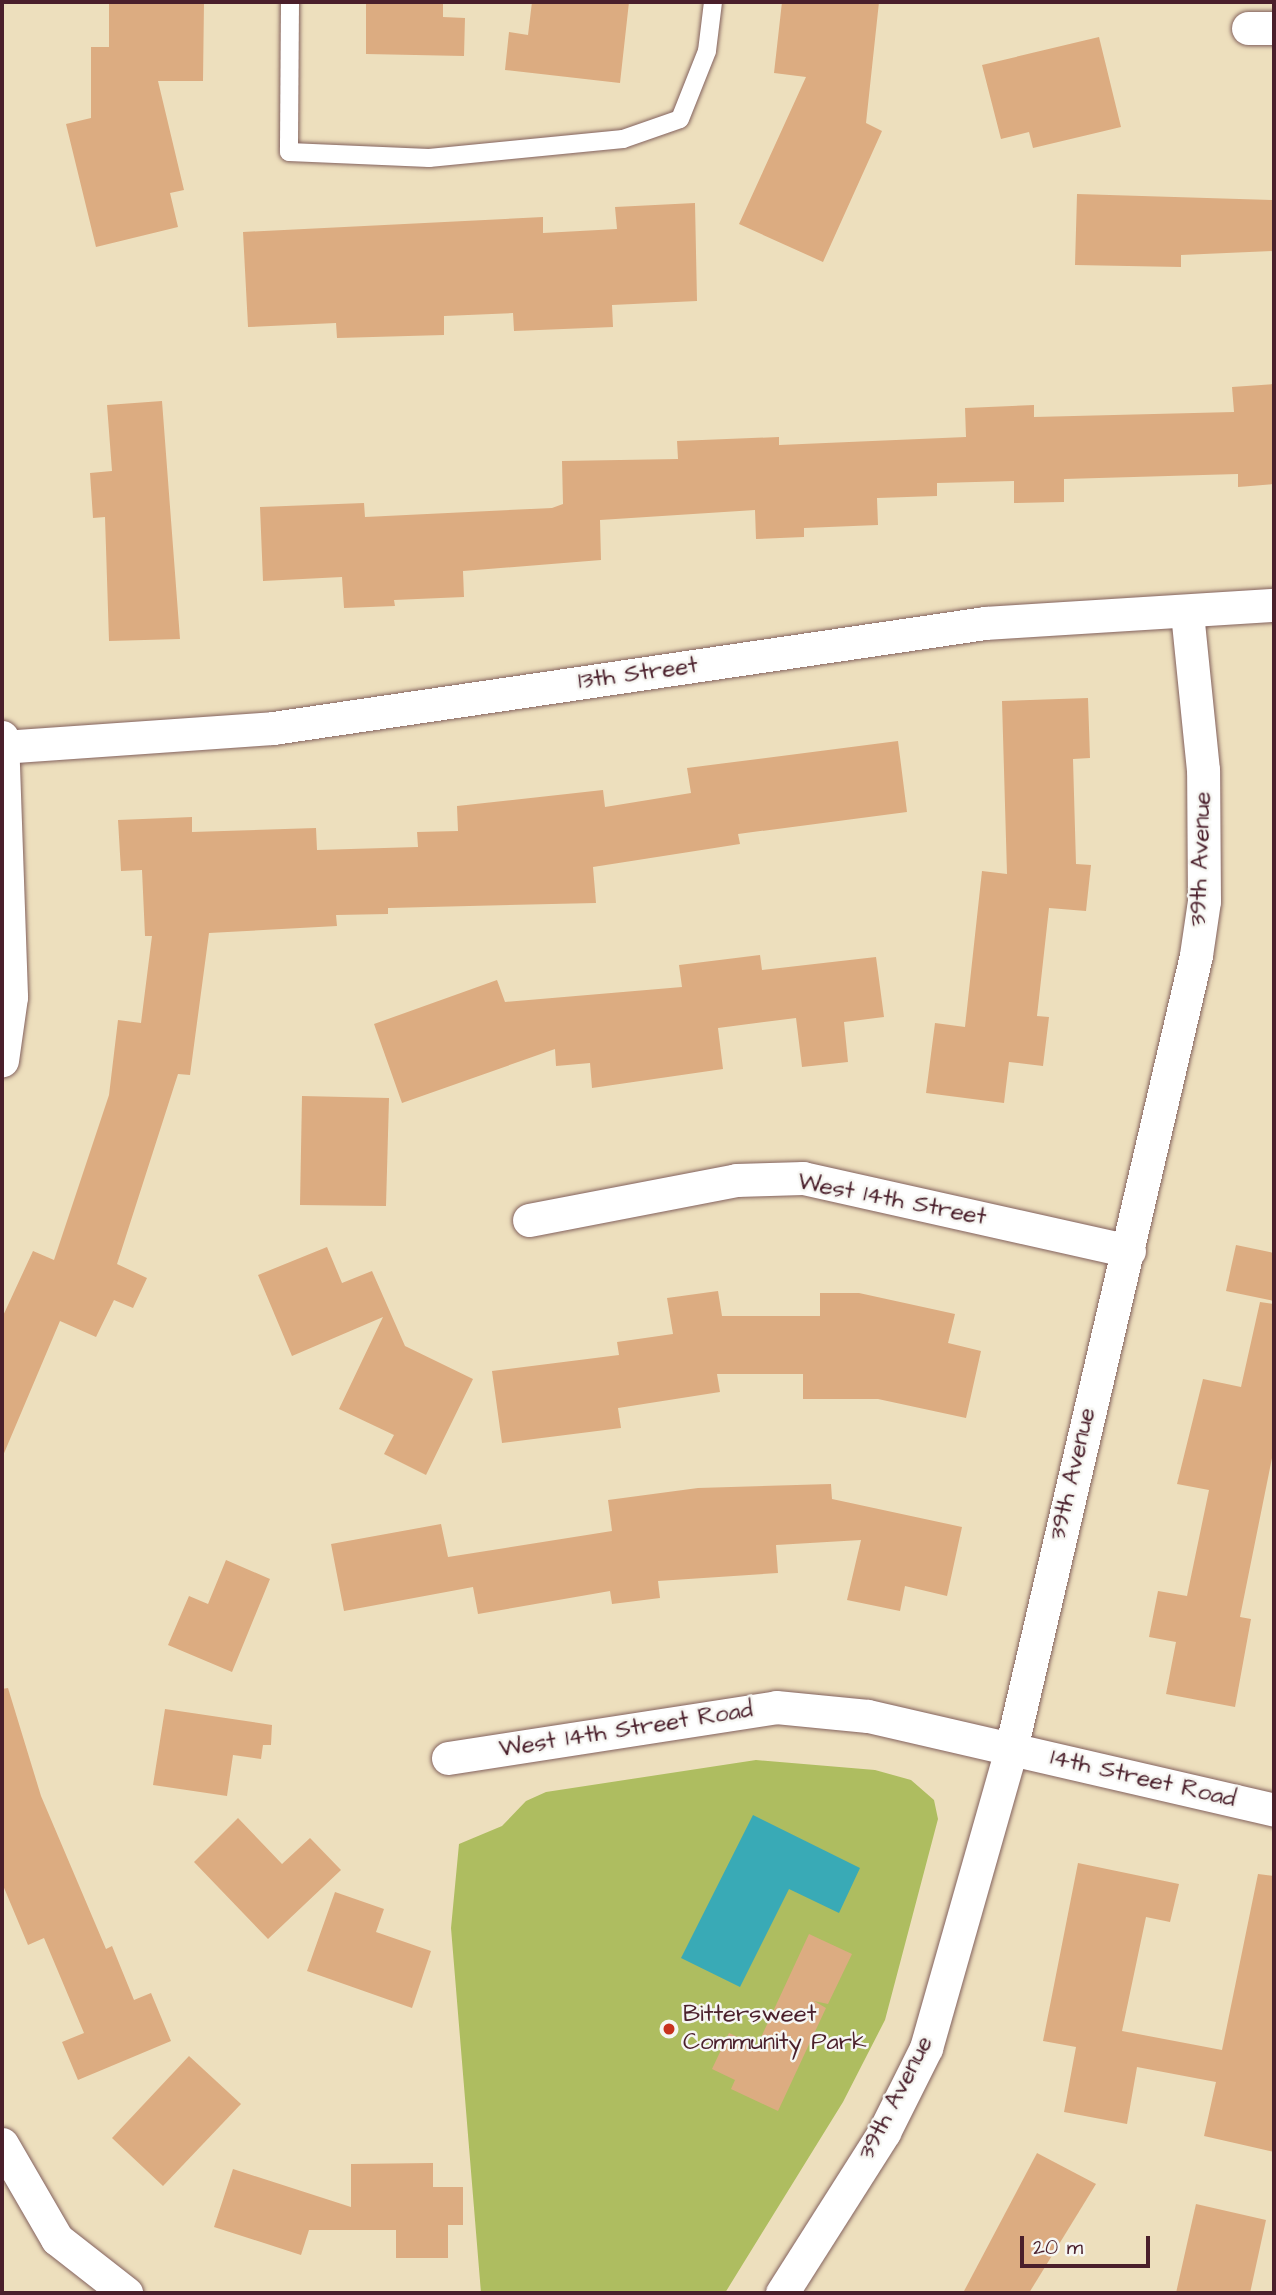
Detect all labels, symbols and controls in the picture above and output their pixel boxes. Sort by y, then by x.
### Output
street label: 13th Street [576,651,700,697]
street label: 39th Avenue [1184,791,1218,927]
street label: West 14th Street [795,1168,989,1232]
street label: 39th Avenue [1044,1405,1102,1543]
street label: West 14th Street Road [497,1696,755,1764]
street label: 14th Street Road [1048,1744,1238,1814]
place label: Bittersweet Community Park [683,2001,867,2057]
marker: Bittersweet Community Park [661,2021,677,2037]
street label: 39th Avenue [853,2031,939,2165]
scale bar [1024,2222,1154,2266]
text: 20 m [1033,2233,1083,2262]

